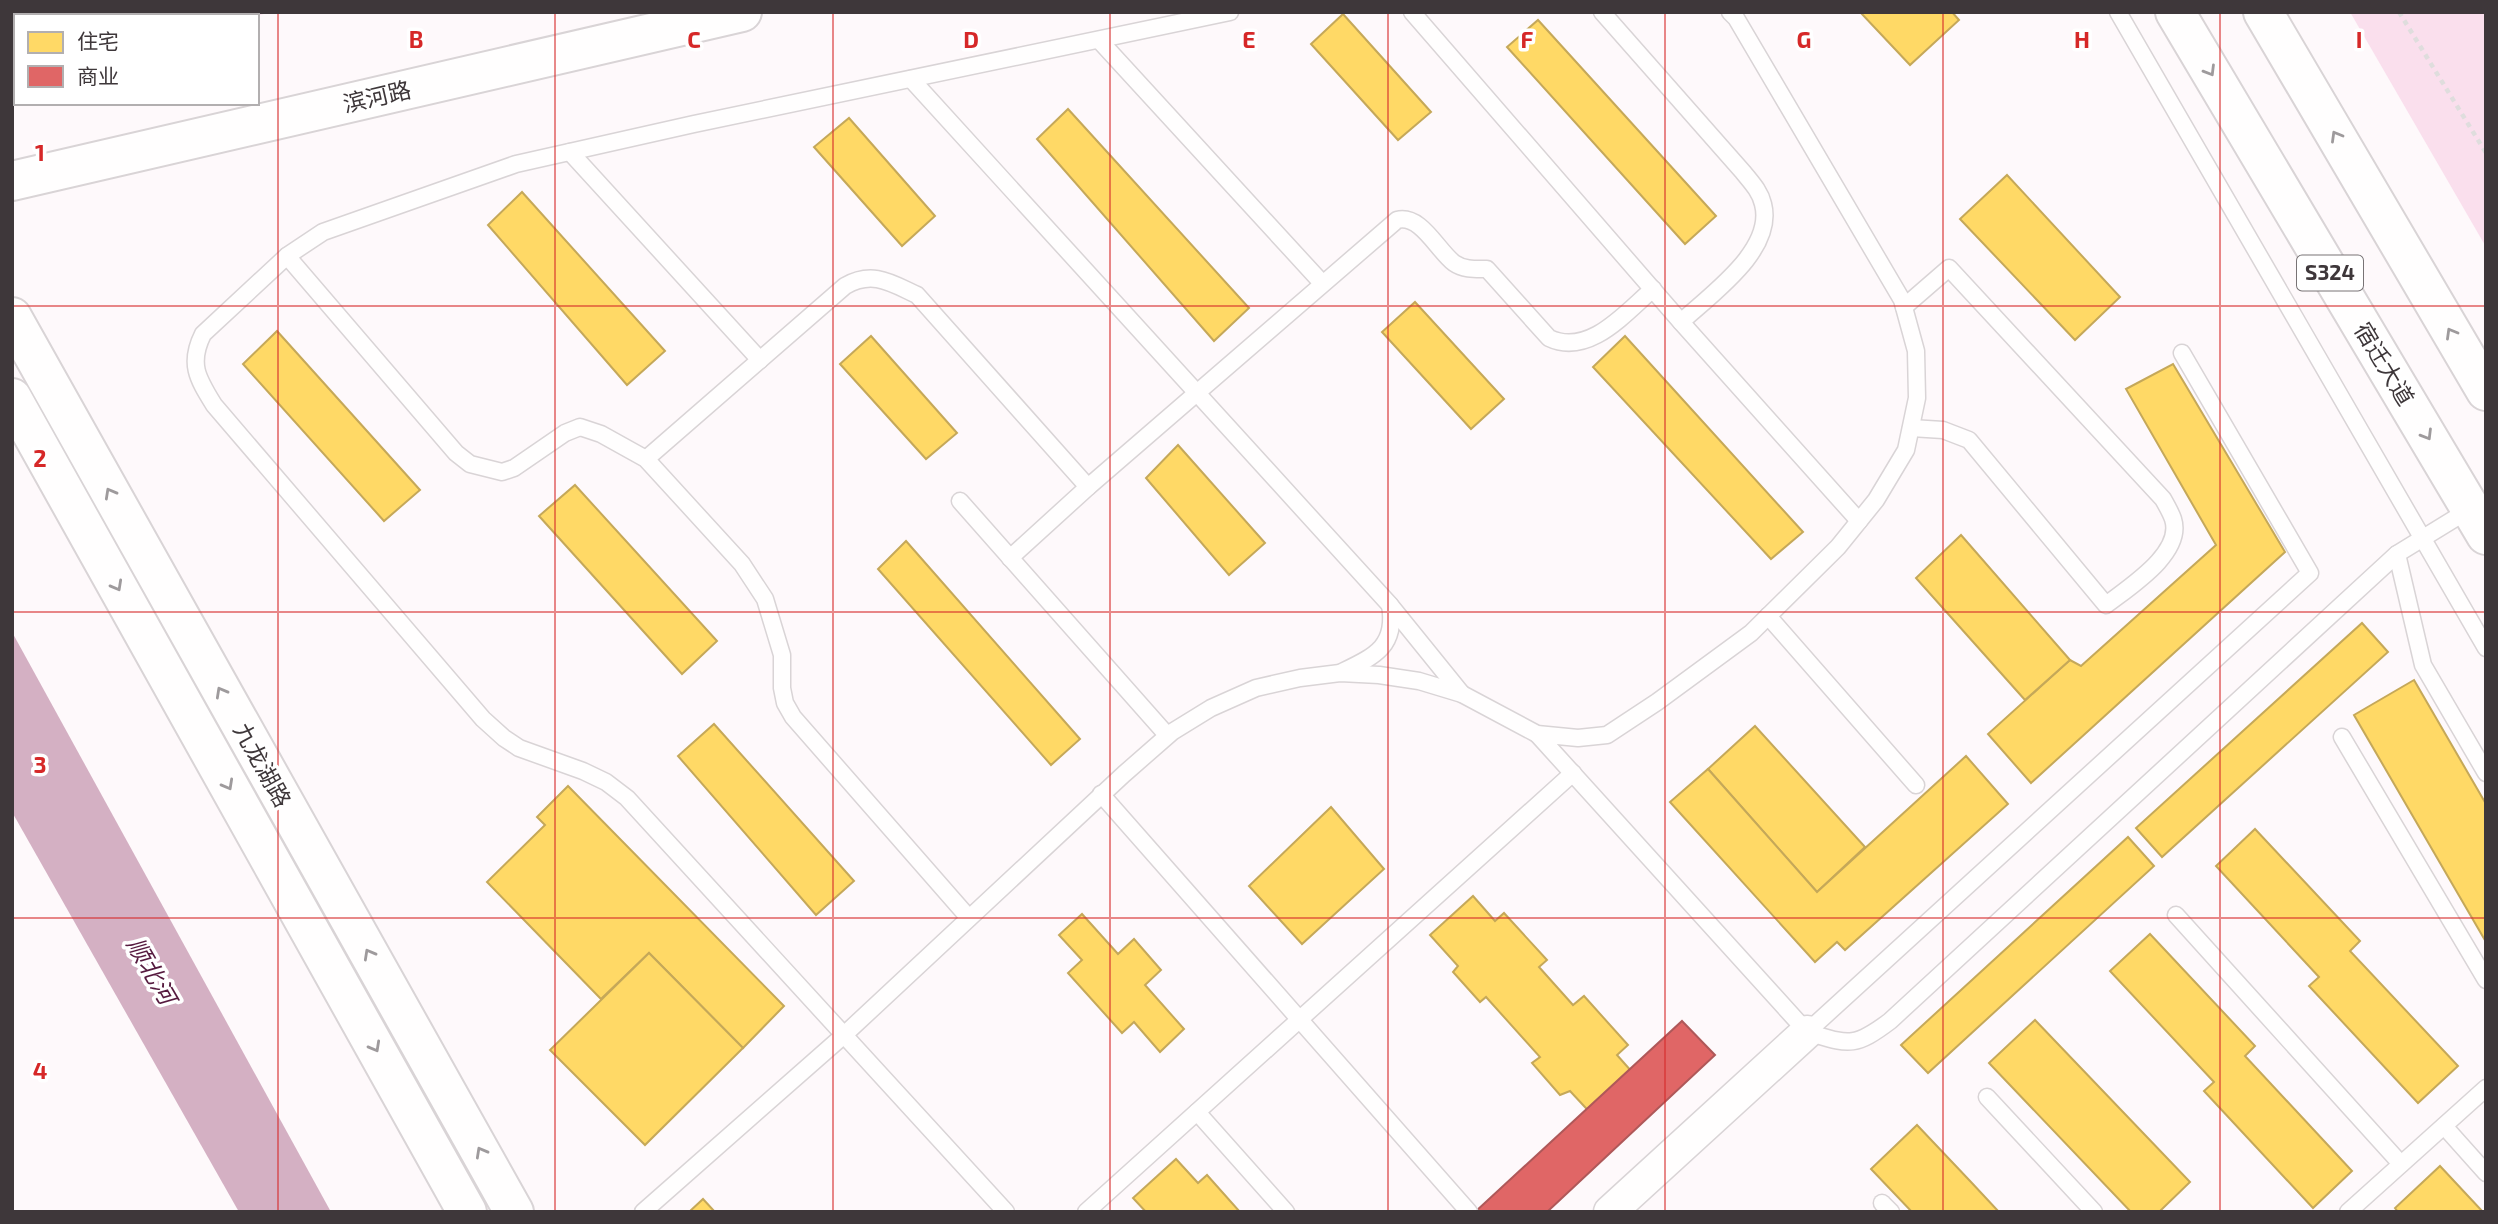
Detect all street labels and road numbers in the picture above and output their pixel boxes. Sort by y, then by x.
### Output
street label: 滨河路 [340,75,414,117]
road number: S324 [2297,256,2363,290]
street label: 宿迁大道 [2349,317,2421,410]
street label: 九龙湖路 [228,717,297,812]

